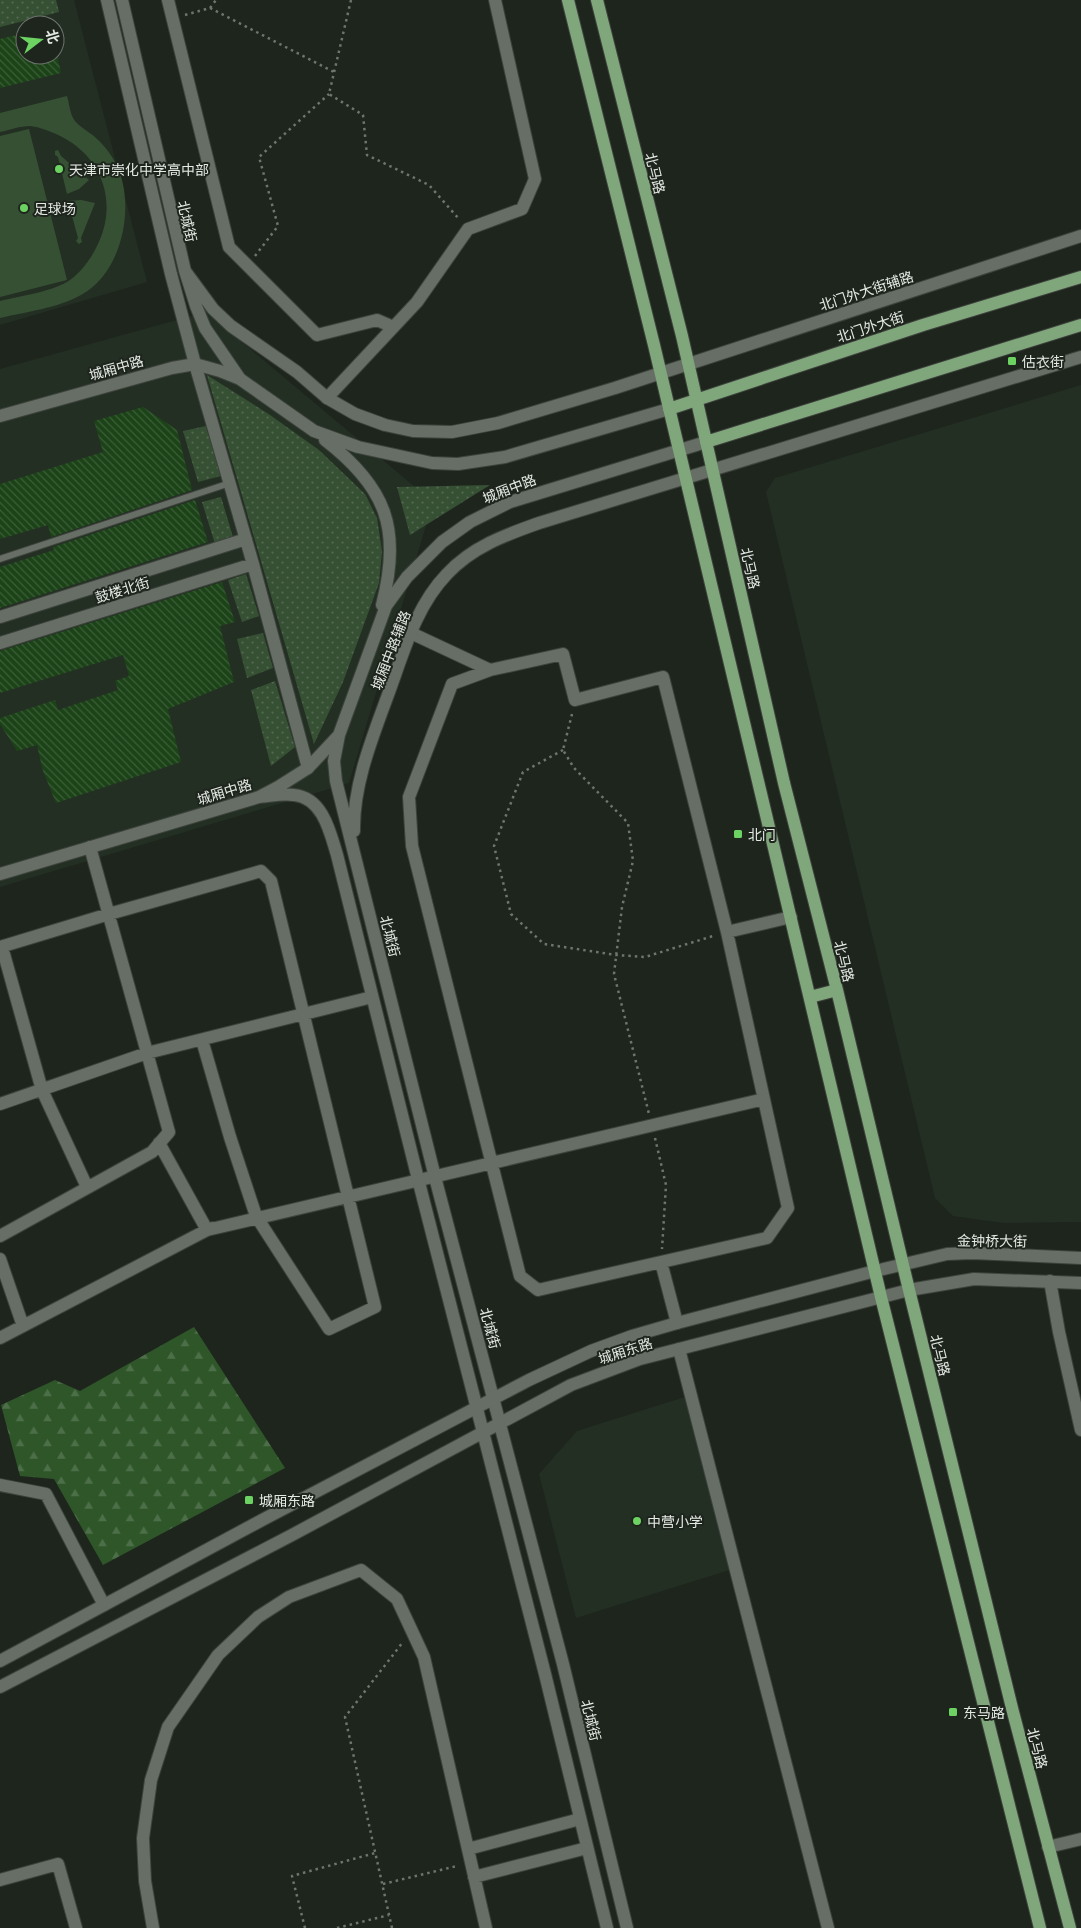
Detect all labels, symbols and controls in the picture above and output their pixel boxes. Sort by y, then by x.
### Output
north arrow [15,15,65,65]
text: 北 [42,27,65,46]
street label: 北马路 [641,150,671,196]
place label: 天津市崇化中学高中部 [69,159,209,179]
marker: 天津市崇化中学高中部 [53,163,65,175]
place label: 足球场 [34,198,76,218]
street label: 北城街 [174,198,202,244]
marker: 足球场 [18,202,30,214]
street label: 北门外大街辅路 [816,265,916,315]
street label: 北门外大街 [834,306,906,346]
street label: 城厢中路 [86,350,146,384]
place label: 估衣街 [1022,351,1064,371]
marker: 估衣街 [1006,355,1018,367]
street label: 城厢中路 [479,469,539,507]
street label: 北马路 [737,545,765,591]
street label: 鼓楼北街 [92,571,152,607]
street label: 城厢中路辅路 [366,607,414,693]
street label: 城厢中路 [194,773,254,809]
place label: 北门 [748,824,776,844]
marker: 北门 [732,828,744,840]
street label: 北城街 [376,913,406,959]
street label: 北马路 [830,938,860,984]
street label: 金钟桥大街 [957,1229,1027,1251]
street label: 北城街 [476,1305,506,1351]
street label: 城厢东路 [595,1332,655,1368]
street label: 北马路 [926,1332,956,1378]
place label: 城厢东路 [259,1490,315,1510]
marker: 城厢东路 [243,1494,255,1506]
place label: 中营小学 [647,1511,703,1531]
marker: 中营小学 [631,1515,643,1527]
street label: 北城街 [577,1697,607,1743]
place label: 东马路 [963,1702,1005,1722]
marker: 东马路 [947,1706,959,1718]
street label: 北马路 [1023,1725,1053,1771]

